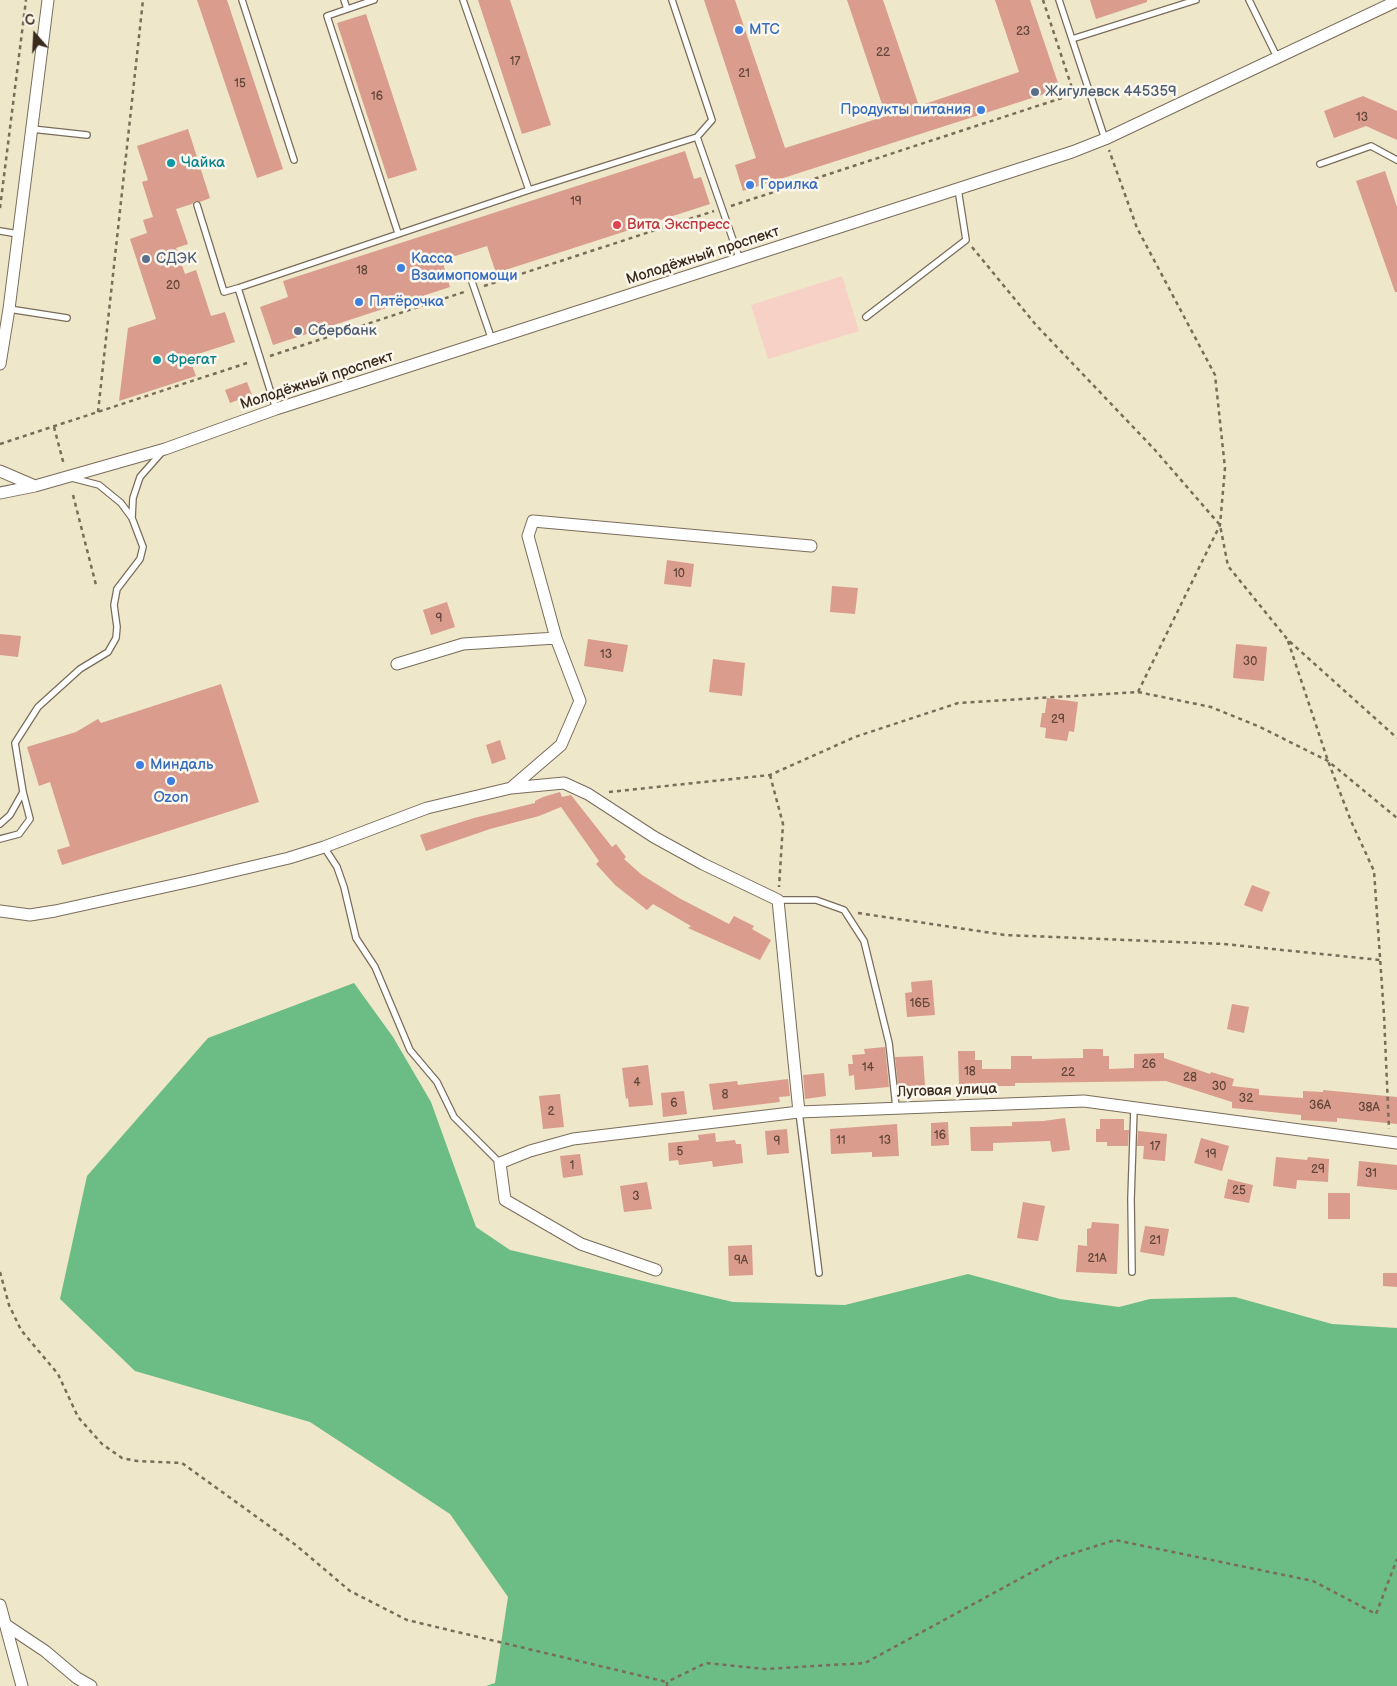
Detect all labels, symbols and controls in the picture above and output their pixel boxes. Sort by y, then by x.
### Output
north arrow [10,10,60,60]
text: С [23,11,37,30]
place label: МТС [749,21,780,39]
marker: МТС [733,24,745,36]
house number: 23 [1016,25,1030,39]
house number: 22 [876,46,890,60]
house number: 17 [510,55,520,69]
house number: 21 [738,67,750,81]
house number: 15 [234,77,246,91]
place label: Жигулевск 445359 [1045,83,1177,101]
marker: Жигулевск 445359 [1029,86,1041,98]
house number: 16 [371,90,383,104]
place label: Продукты питания [840,101,971,119]
marker: Продукты питания [975,104,987,116]
house number: 13 [1356,111,1368,125]
place label: Чайка [181,154,225,172]
marker: Чайка [165,157,177,169]
place label: Горилка [760,176,818,194]
marker: Горилка [744,179,756,191]
house number: 19 [570,195,582,209]
place label: Вита Экспресс [627,216,730,234]
marker: Вита Экспресс [611,219,623,231]
street label: Молодёжный проспект [624,223,782,289]
place label: СДЭК [156,250,197,268]
place label: Касса Взаимопомощи [411,250,518,285]
marker: СДЭК [140,253,152,265]
marker: Касса Взаимопомощи [395,262,407,274]
house number: 18 [356,264,368,278]
house number: 20 [166,279,180,293]
place label: Пятёрочка [369,293,444,311]
marker: Пятёрочка [353,296,365,308]
place label: Сбербанк [308,322,377,340]
marker: Сбербанк [292,325,304,337]
street label: Молодёжный проспект [238,348,396,414]
place label: Фрегат [167,351,217,369]
marker: Фрегат [151,354,163,366]
house number: 10 [673,567,685,581]
house number: 9 [436,612,442,626]
house number: 13 [600,648,612,662]
house number: 30 [1243,655,1257,669]
house number: 29 [1051,713,1065,727]
place label: Миндаль [150,756,213,774]
marker: Миндаль [134,759,146,771]
marker: Ozon [165,775,177,787]
place label: Ozon [153,789,189,807]
house number: 16Б [910,997,930,1011]
house number: 26 [1142,1058,1156,1072]
house number: 14 [862,1061,874,1075]
house number: 18 [964,1065,976,1079]
house number: 22 [1061,1066,1075,1080]
house number: 28 [1183,1071,1197,1085]
house number: 4 [633,1076,641,1090]
street label: Луговая улица [897,1080,997,1102]
house number: 30 [1212,1080,1226,1094]
house number: 8 [722,1088,728,1102]
house number: 32 [1239,1092,1253,1106]
house number: 6 [670,1097,678,1111]
house number: 36А [1309,1099,1331,1113]
house number: 38А [1358,1101,1380,1115]
house number: 2 [547,1105,555,1119]
house number: 16 [934,1129,946,1143]
house number: 11 [836,1134,846,1148]
house number: 13 [879,1134,891,1148]
house number: 9 [774,1135,780,1149]
house number: 17 [1150,1140,1160,1154]
house number: 5 [677,1145,683,1159]
house number: 19 [1205,1148,1217,1162]
house number: 1 [570,1159,574,1173]
house number: 29 [1311,1163,1325,1177]
house number: 31 [1365,1167,1377,1181]
house number: 25 [1232,1184,1246,1198]
house number: 3 [632,1190,640,1204]
house number: 21 [1149,1234,1161,1248]
house number: 21А [1088,1252,1106,1266]
house number: 9А [734,1254,748,1268]

